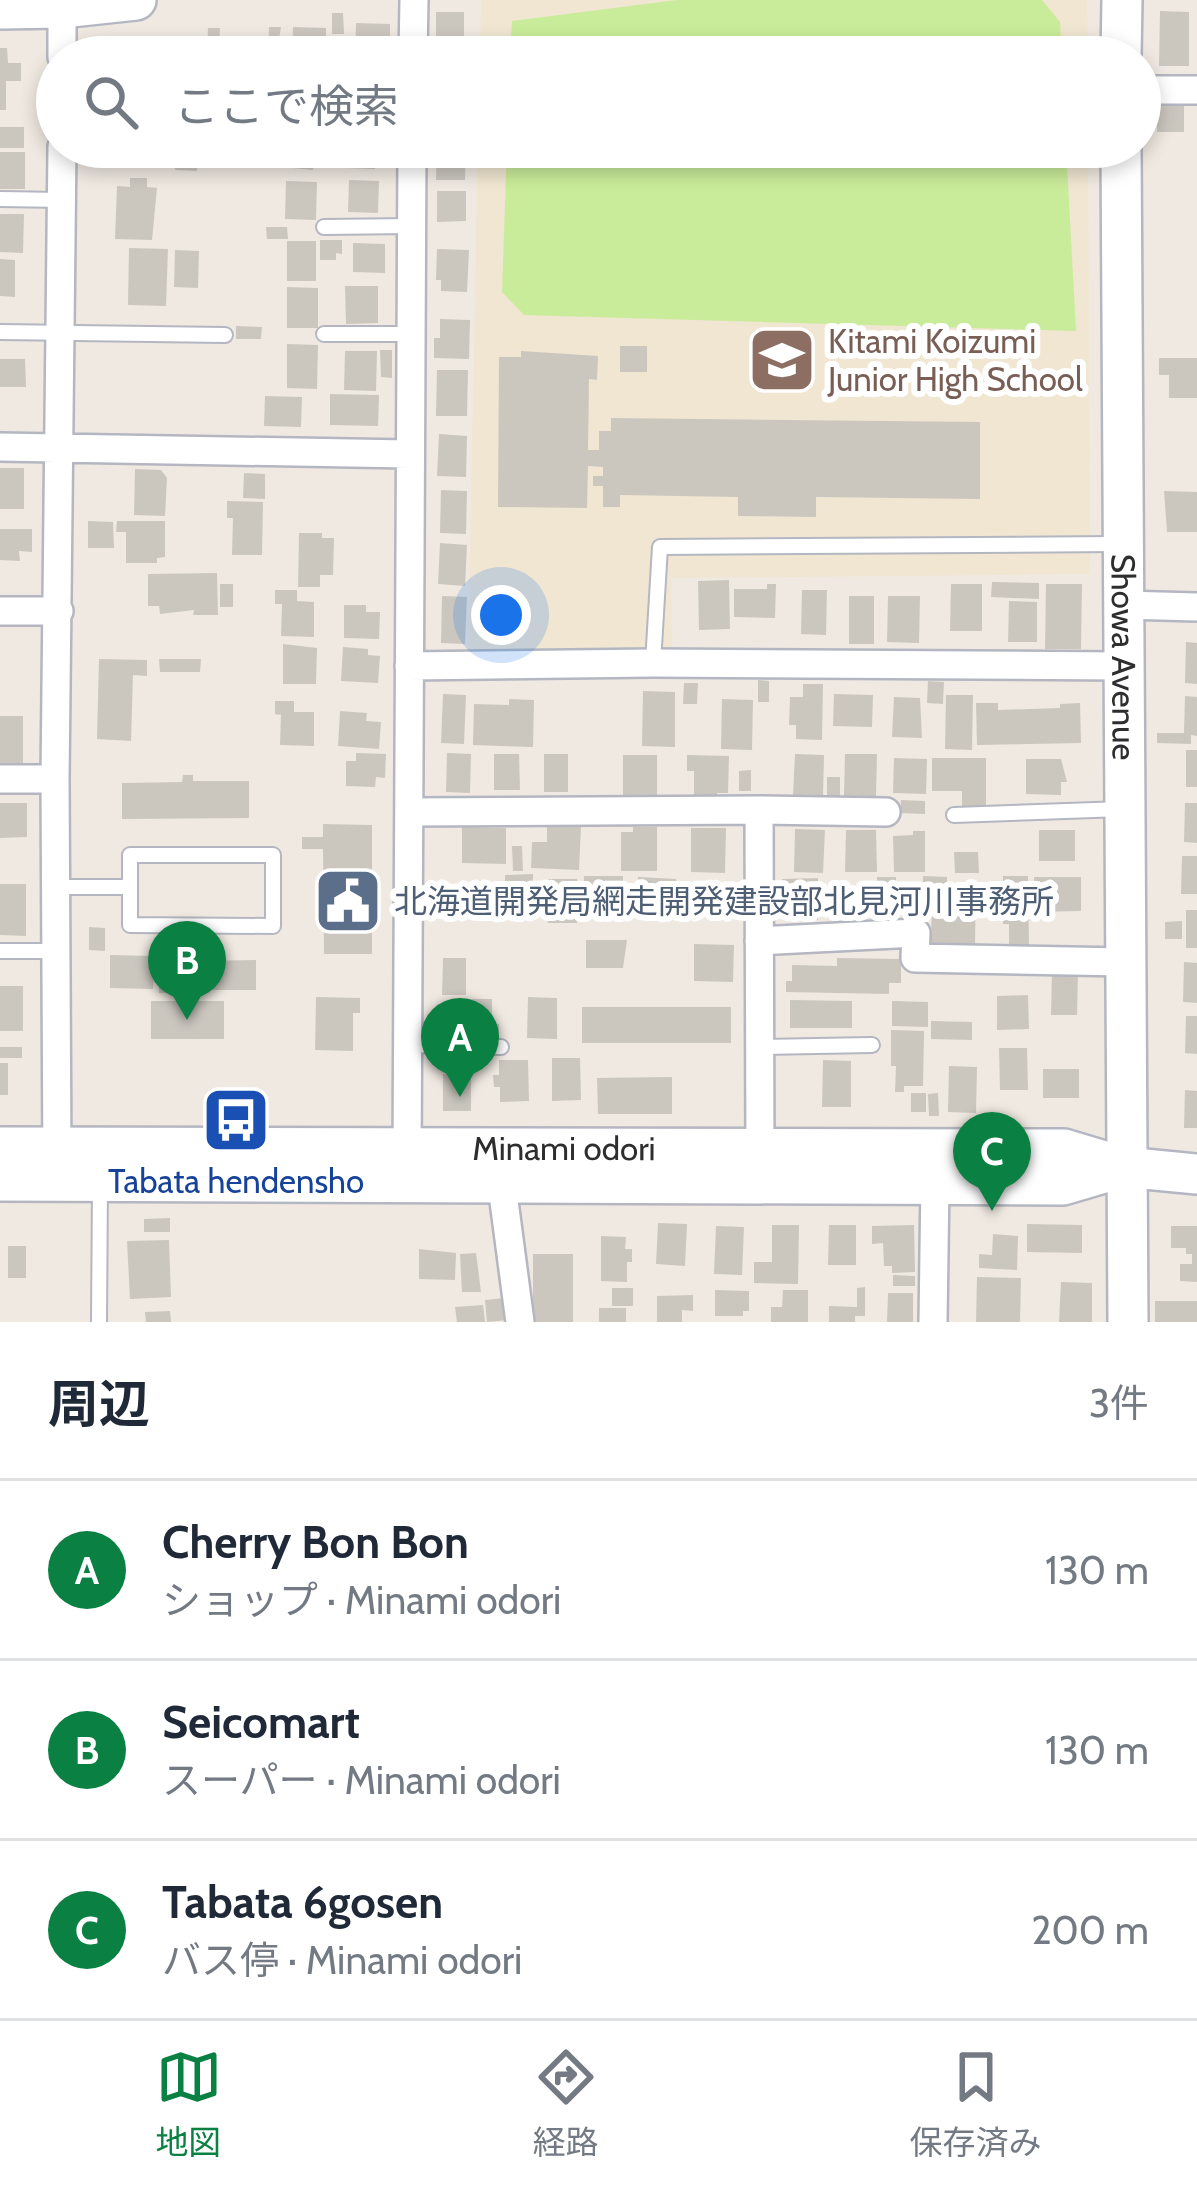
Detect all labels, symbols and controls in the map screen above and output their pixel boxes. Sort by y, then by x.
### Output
search box [36,36,1161,168]
icon: search [78,69,144,135]
text: ここで検索 [174,79,399,133]
place label: Kitami Koizumi Junior High School [827,321,1083,399]
school or university icon: Kitami Koizumi Junior High School [747,325,817,395]
street label: Showa Avenue [1103,553,1145,760]
your location [471,585,531,645]
public building icon: 北海道開発局網走開発建設部北見河川事務所 [313,866,383,936]
place label: 北海道開発局網走開発建設部北見河川事務所 [394,881,1054,921]
pin: B [148,921,226,1020]
pin: A [421,998,499,1097]
bus stop icon: Tabata hendensho [201,1085,271,1155]
pin: C [953,1112,1031,1211]
street label: Minami odori [472,1128,656,1168]
place label: Tabata hendensho [108,1161,364,1201]
text: 周辺 [48,1373,150,1435]
text: 3件 [1089,1379,1149,1427]
text: Cherry Bon Bon [162,1515,469,1569]
text: A [75,1546,99,1594]
text: 130 m [1045,1546,1149,1594]
text: ショップ · Minami odori [162,1576,561,1624]
text: Seicomart [162,1695,360,1749]
text: B [75,1726,99,1774]
text: 130 m [1045,1726,1149,1774]
text: スーパー · Minami odori [162,1756,561,1804]
text: Tabata 6gosen [162,1875,443,1929]
text: C [75,1906,99,1954]
text: 200 m [1031,1906,1149,1954]
text: バス停 · Minami odori [162,1936,522,1984]
tab: 地図 [156,2044,222,2164]
tab: 経路 [533,2044,599,2164]
tab: 保存済み [910,2044,1042,2164]

